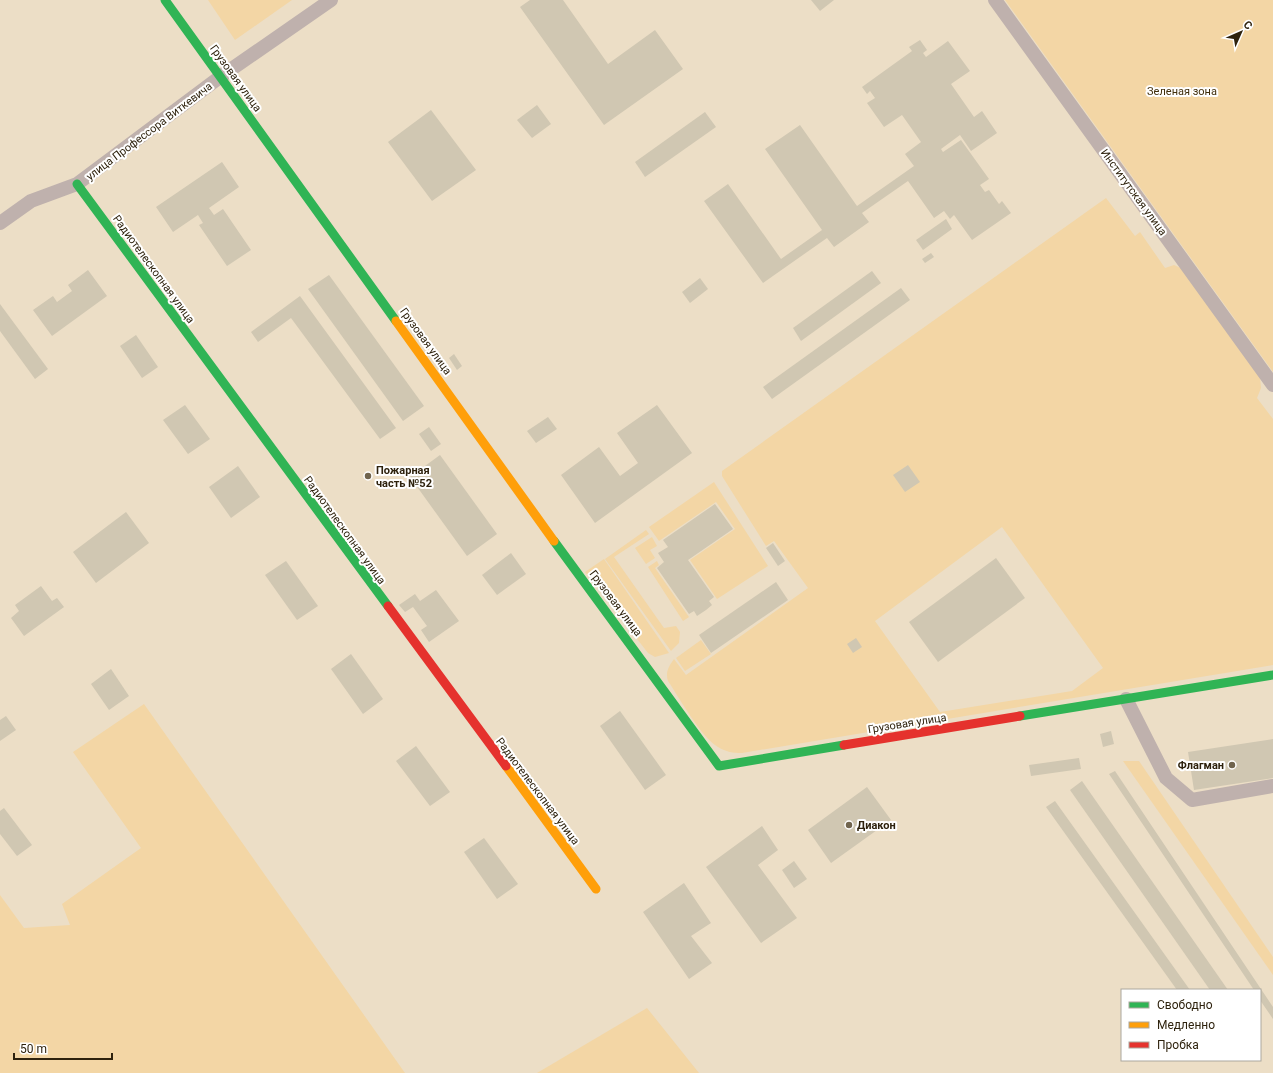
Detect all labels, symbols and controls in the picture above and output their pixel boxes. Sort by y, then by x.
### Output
north arrow [1221,12,1261,52]
text: С [1241,18,1255,32]
street label: Грузовая улица [207,42,264,114]
street label: улица Профессора Виткевича [84,80,215,183]
park label: Зеленая зона [1147,85,1217,98]
street label: Институтская улица [1098,147,1169,238]
street label: Радиотелескопная улица [110,213,197,326]
street label: Грузовая улица [397,305,454,377]
place label: Пожарная часть №52 [376,464,432,490]
marker: Пожарная часть №52 [363,471,373,481]
street label: Радиотелескопная улица [301,474,388,587]
street label: Грузовая улица [587,568,645,639]
street label: Грузовая улица [867,711,947,736]
street label: Радиотелескопная улица [493,735,582,847]
place label: Флагман [1178,759,1224,772]
marker: Флагман [1227,760,1237,770]
place label: Диакон [857,819,896,832]
marker: Диакон [844,820,854,830]
legend [1121,989,1261,1061]
text: Свободно [1157,998,1213,1012]
text: Медленно [1157,1018,1215,1032]
scale bar [14,1035,112,1061]
text: Пробка [1157,1038,1199,1052]
text: 50 m [20,1042,47,1056]

